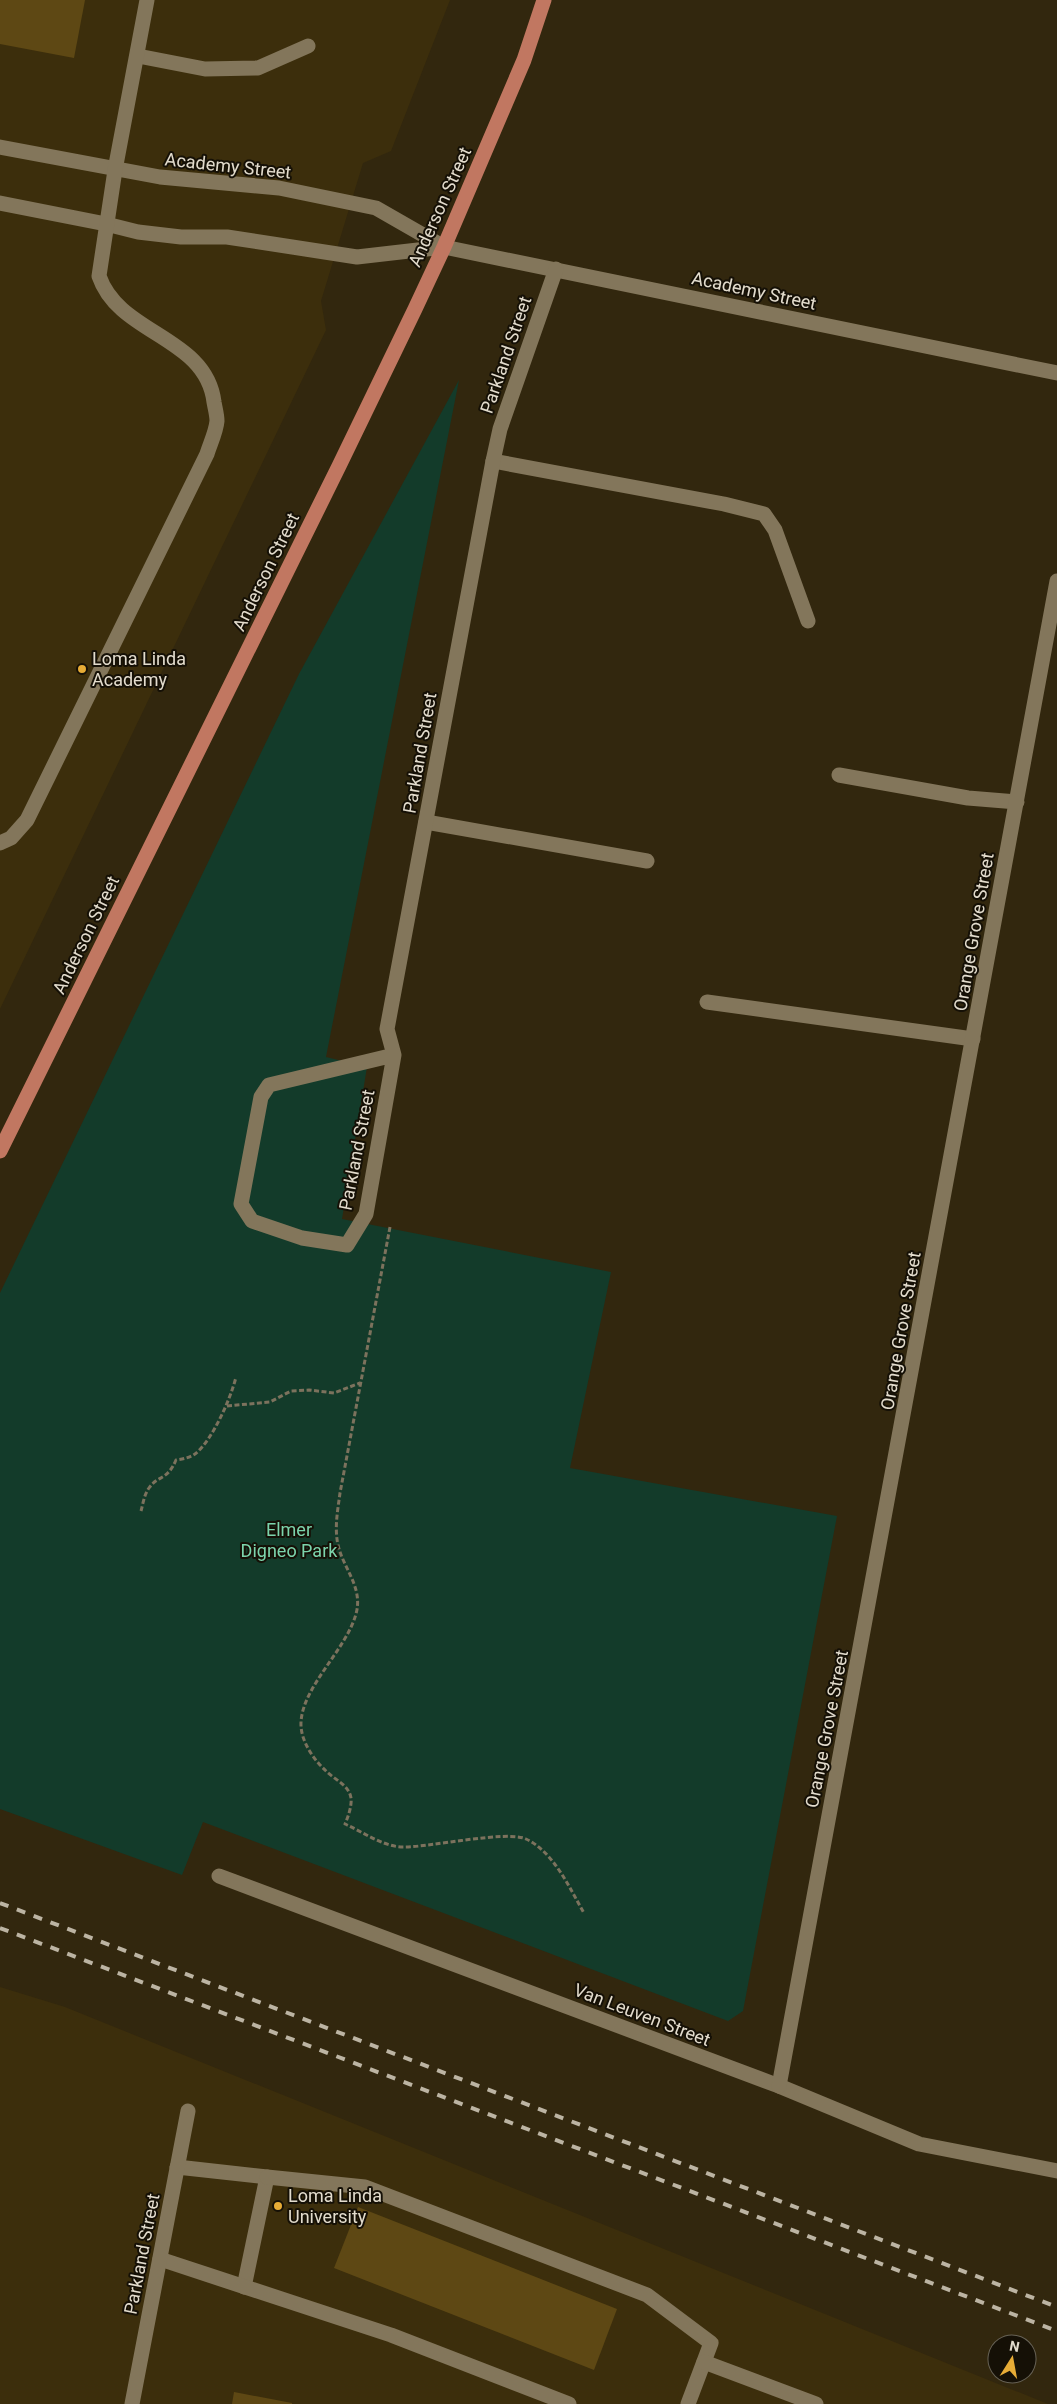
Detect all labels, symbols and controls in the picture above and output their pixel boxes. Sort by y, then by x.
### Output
street label: Anderson Street [404,144,475,270]
street label: Academy Street [164,148,292,183]
street label: Academy Street [690,267,818,314]
street label: Parkland Street [476,293,535,416]
street label: Anderson Street [228,509,303,634]
place label: Loma Linda Academy [92,648,186,690]
marker: Loma Linda Academy [76,663,88,675]
street label: Parkland Street [399,691,441,815]
street label: Orange Grove Street [949,851,998,1013]
street label: Anderson Street [48,872,123,997]
street label: Parkland Street [335,1088,379,1212]
street label: Orange Grove Street [876,1250,925,1412]
park label: Elmer Digneo Park [241,1519,338,1561]
street label: Orange Grove Street [801,1648,852,1810]
street label: Van Leuven Street [571,1979,713,2050]
place label: Loma Linda University [288,2185,382,2227]
street label: Parkland Street [120,2192,164,2316]
marker: Loma Linda University [272,2200,284,2212]
north arrow [987,2334,1037,2384]
text: N [1008,2337,1021,2355]

